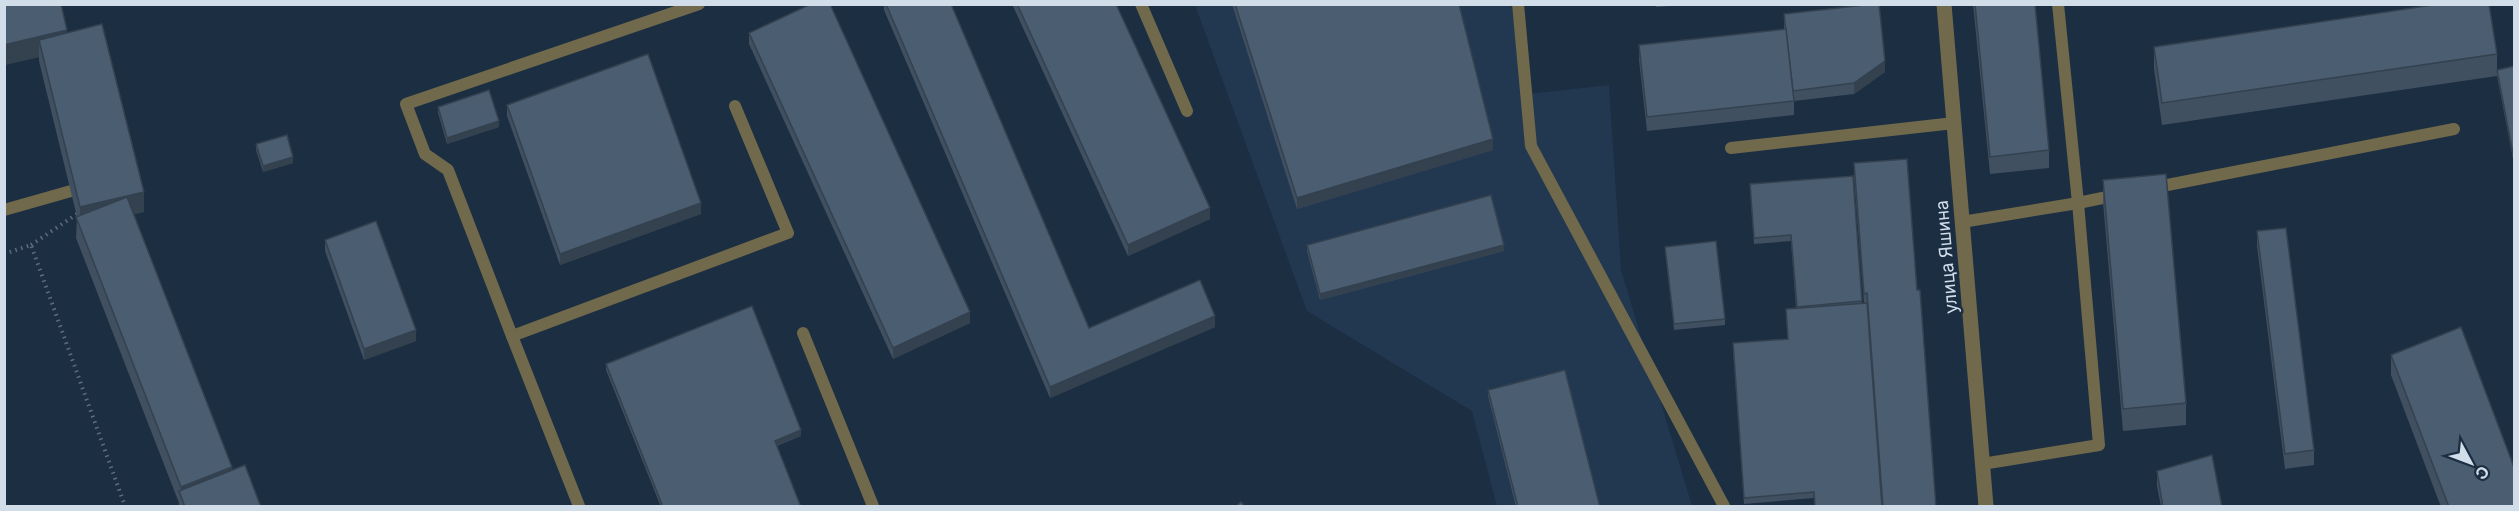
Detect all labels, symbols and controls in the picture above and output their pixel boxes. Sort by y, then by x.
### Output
street label: улица Яшина [1931,199,1961,315]
north arrow [2441,433,2501,493]
text: С [2471,462,2494,484]

